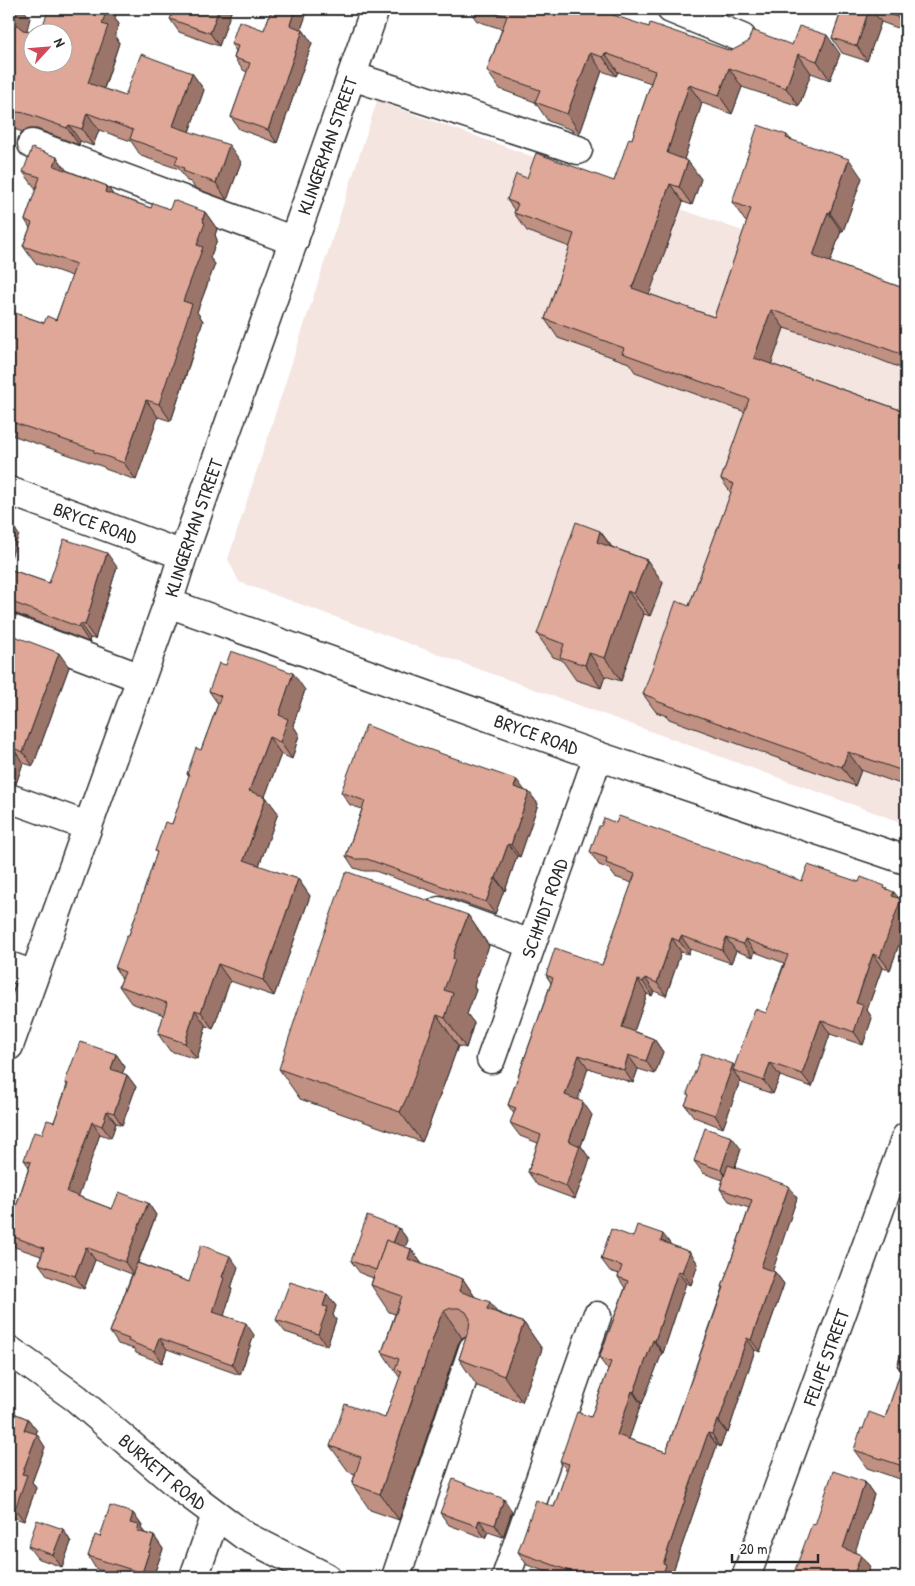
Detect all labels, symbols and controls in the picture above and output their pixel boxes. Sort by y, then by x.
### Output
north arrow [22,22,72,72]
text: N [50,35,71,50]
street label: KLINGERMAN STREET [291,72,364,218]
street label: KLINGERMAN STREET [158,454,229,600]
street label: BRYCE ROAD [50,495,141,550]
street label: BRYCE ROAD [491,707,582,761]
street label: SCHMIDT ROAD [515,855,574,961]
street label: FELIPE STREET [796,1304,856,1410]
street label: BURKETT ROAD [113,1427,212,1516]
scale bar [732,1531,819,1563]
text: 20 m [740,1538,767,1559]

